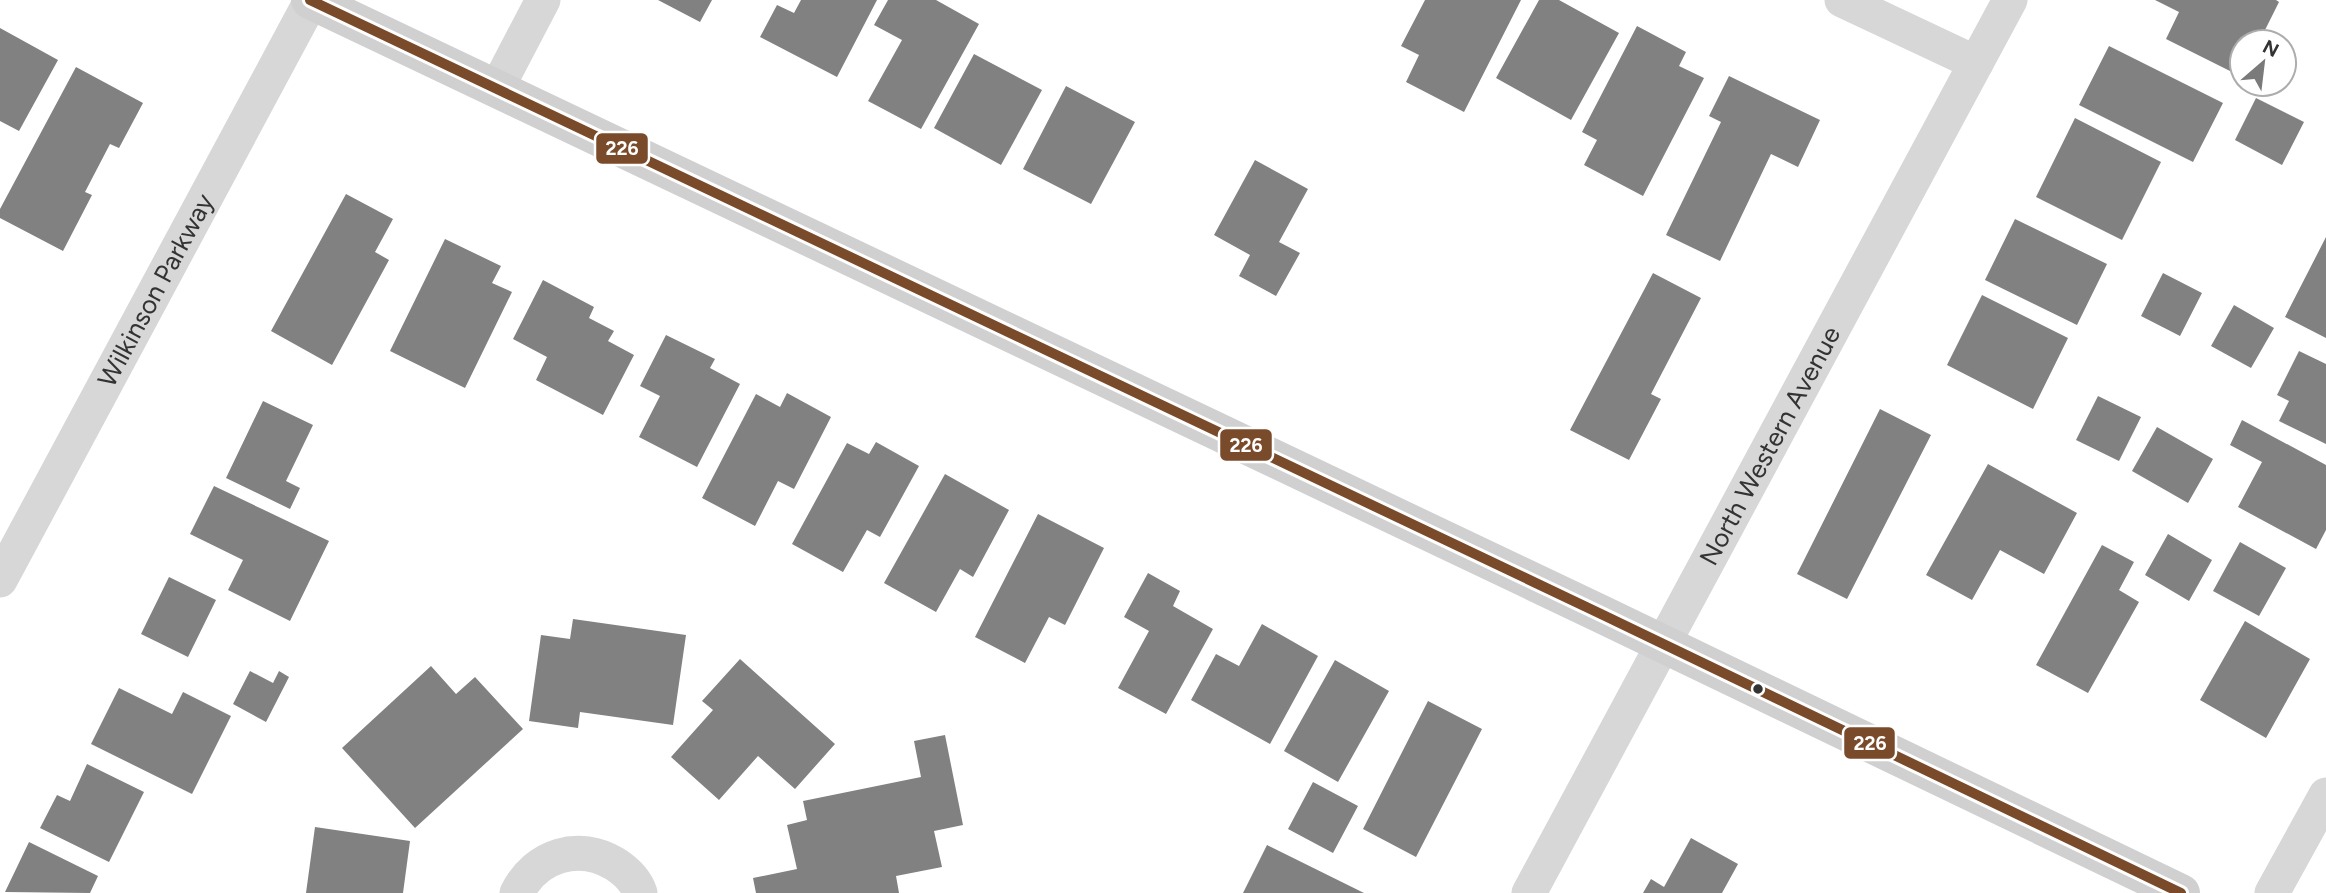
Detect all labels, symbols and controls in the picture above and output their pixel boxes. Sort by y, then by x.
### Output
north arrow [2228,28,2298,98]
text: N [2259,35,2283,62]
line badge: 226 [595,132,649,165]
text: 226 [605,137,639,160]
street label: Wilkinson Parkway [91,188,221,392]
street label: North Western Avenue [1693,321,1847,571]
line badge: 226 [1219,428,1273,462]
text: 226 [1229,434,1263,457]
unlabelled marker [1751,682,1765,696]
line badge: 226 [1843,726,1896,760]
text: 226 [1853,732,1887,755]

